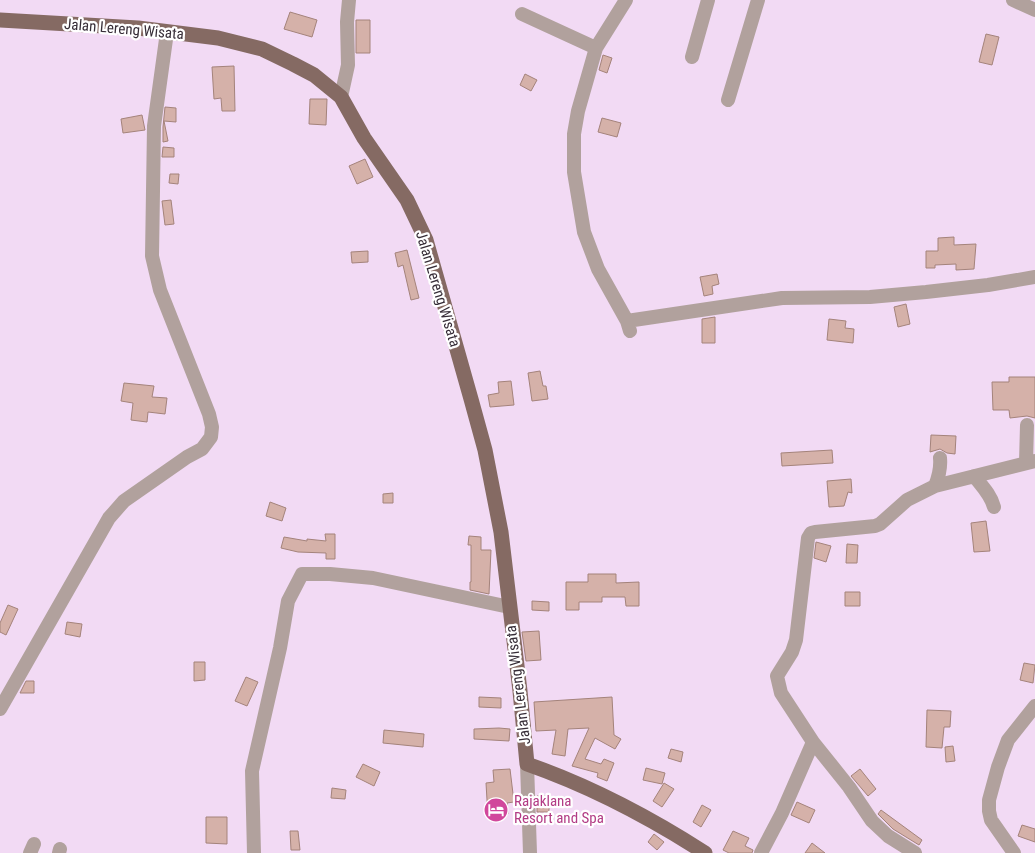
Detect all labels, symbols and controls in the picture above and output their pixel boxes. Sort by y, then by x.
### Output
street label: Jalan Lereng Wisata [63,15,185,43]
street label: Jalan Lereng Wisata [412,229,464,349]
street label: Jalan Lereng Wisata [502,624,534,746]
place label: Rajaklana Resort and Spa [514,792,604,827]
hotel icon: Rajaklana Resort and Spa [483,797,509,823]

